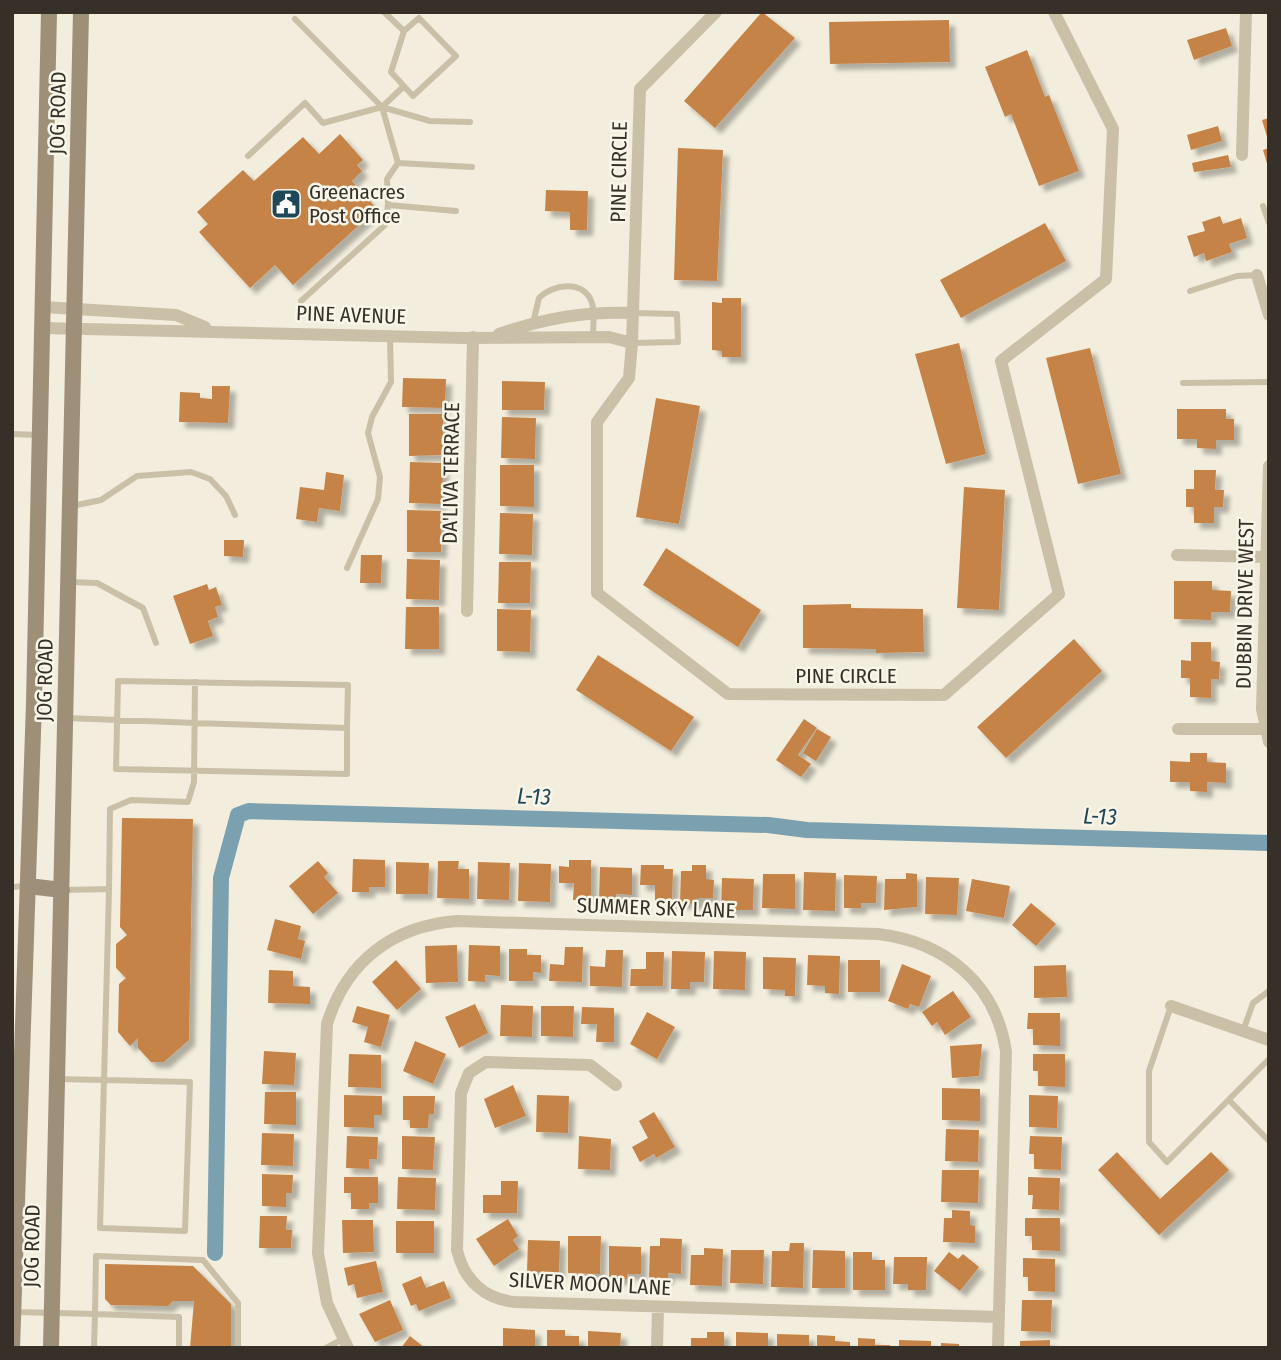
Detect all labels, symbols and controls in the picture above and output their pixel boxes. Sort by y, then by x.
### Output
street label: JOG ROAD [44,71,72,155]
street label: PINE CIRCLE [605,121,633,223]
place label: Greenacres Post Office [309,179,405,229]
public building icon: Greenacres Post Office [269,187,303,221]
street label: PINE AVENUE [295,300,407,330]
street label: DA'LIVA TERRACE [437,402,465,544]
street label: DUBBIN DRIVE WEST [1231,518,1259,689]
street label: JOG ROAD [31,638,59,722]
street label: PINE CIRCLE [795,663,897,689]
water label: L-13 [517,781,551,811]
water label: L-13 [1083,801,1117,831]
street label: SUMMER SKY LANE [576,892,736,924]
street label: JOG ROAD [18,1204,46,1288]
street label: SILVER MOON LANE [508,1267,672,1301]

